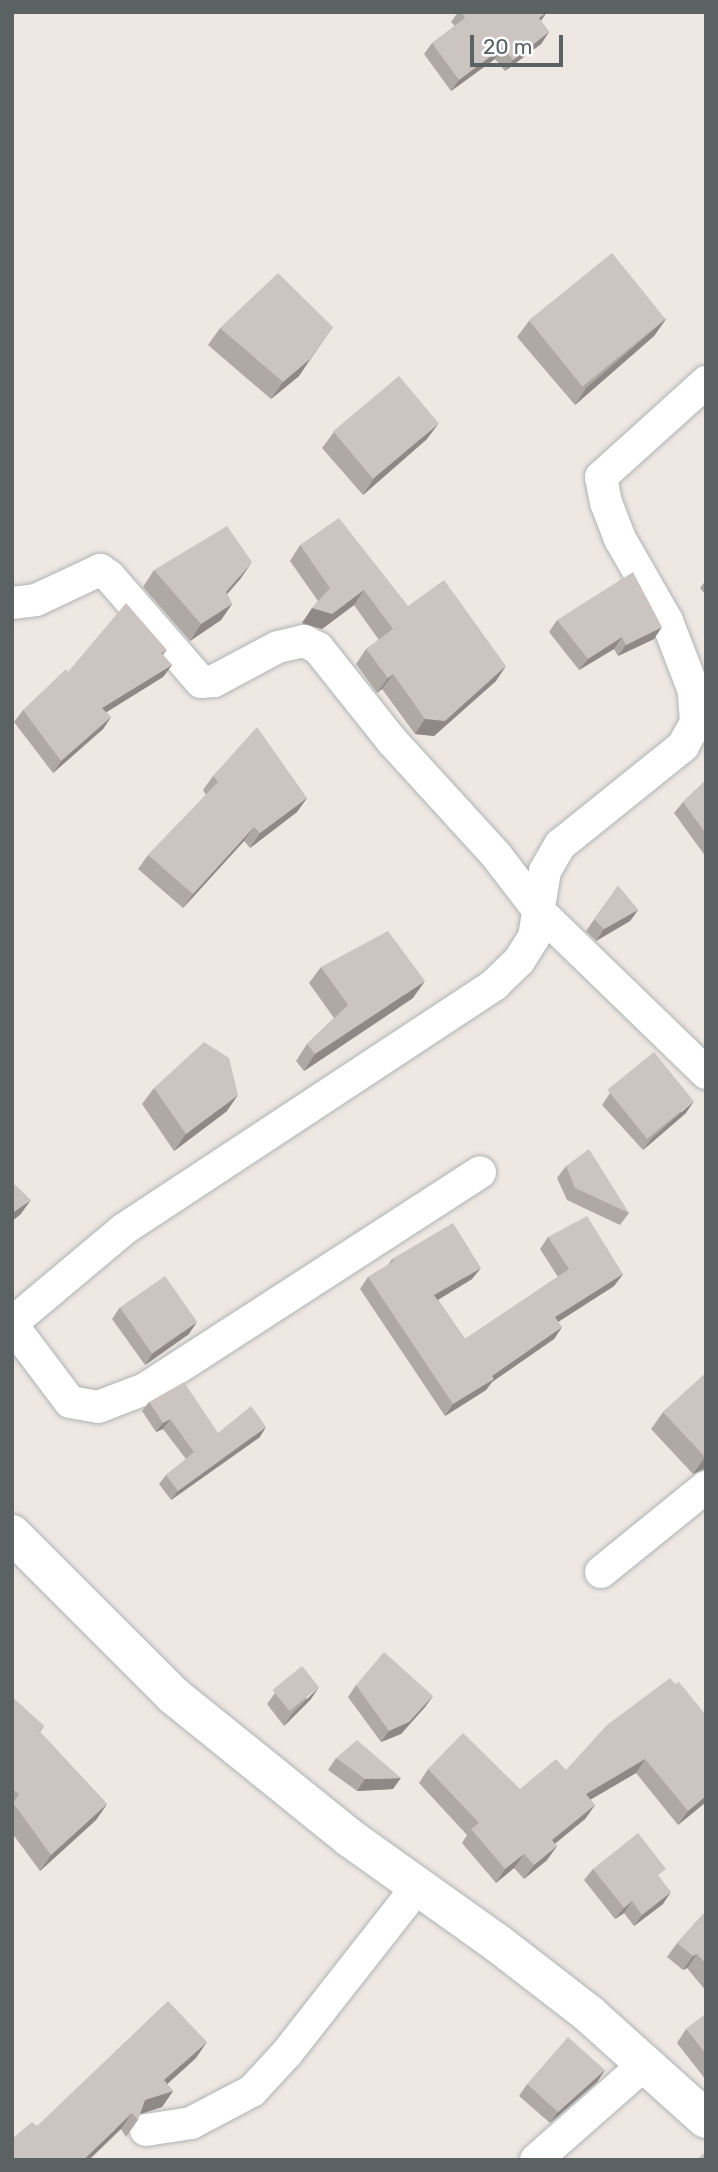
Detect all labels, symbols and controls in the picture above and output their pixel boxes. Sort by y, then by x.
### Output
scale bar [473,21,566,65]
text: 20 m [483,34,532,59]

